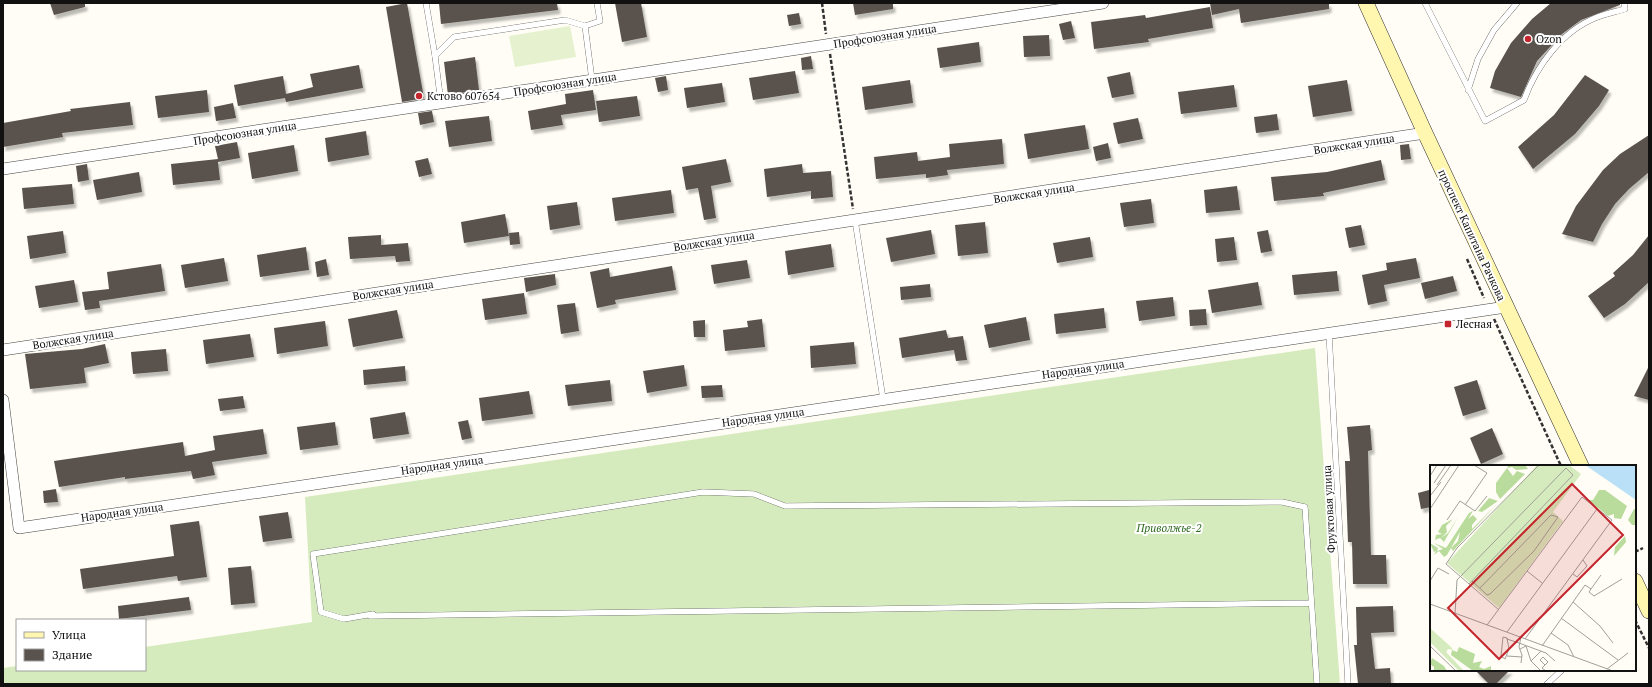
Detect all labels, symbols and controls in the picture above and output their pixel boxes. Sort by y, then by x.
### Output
street label: Профсоюзная улица [832,21,938,51]
place label: Ozon [1536,32,1562,46]
marker: Ozon [1523,34,1533,44]
street label: Профсоюзная улица [512,69,618,99]
place label: Кстово 607654 [427,89,500,103]
marker: Кстово 607654 [414,91,424,101]
street label: Профсоюзная улица [192,118,298,148]
street label: Волжская улица [1312,131,1396,157]
street label: проспект Капитана Рачкова [1435,167,1509,303]
street label: Волжская улица [992,180,1076,206]
street label: Волжская улица [672,228,756,254]
street label: Волжская улица [351,277,435,303]
place label: Лесная [1455,317,1492,331]
marker: Лесная [1443,319,1453,329]
street label: Волжская улица [31,326,115,352]
street label: Народная улица [1041,356,1126,382]
street label: Народная улица [721,404,806,430]
street label: Народная улица [400,452,485,478]
street label: Фруктовая улица [1320,464,1338,553]
inset map [1430,465,1636,671]
street label: Народная улица [80,499,165,525]
park label: Приволжье-2 [1135,521,1202,535]
legend [16,619,146,671]
text: Улица [52,627,86,642]
text: Здание [52,647,92,662]

